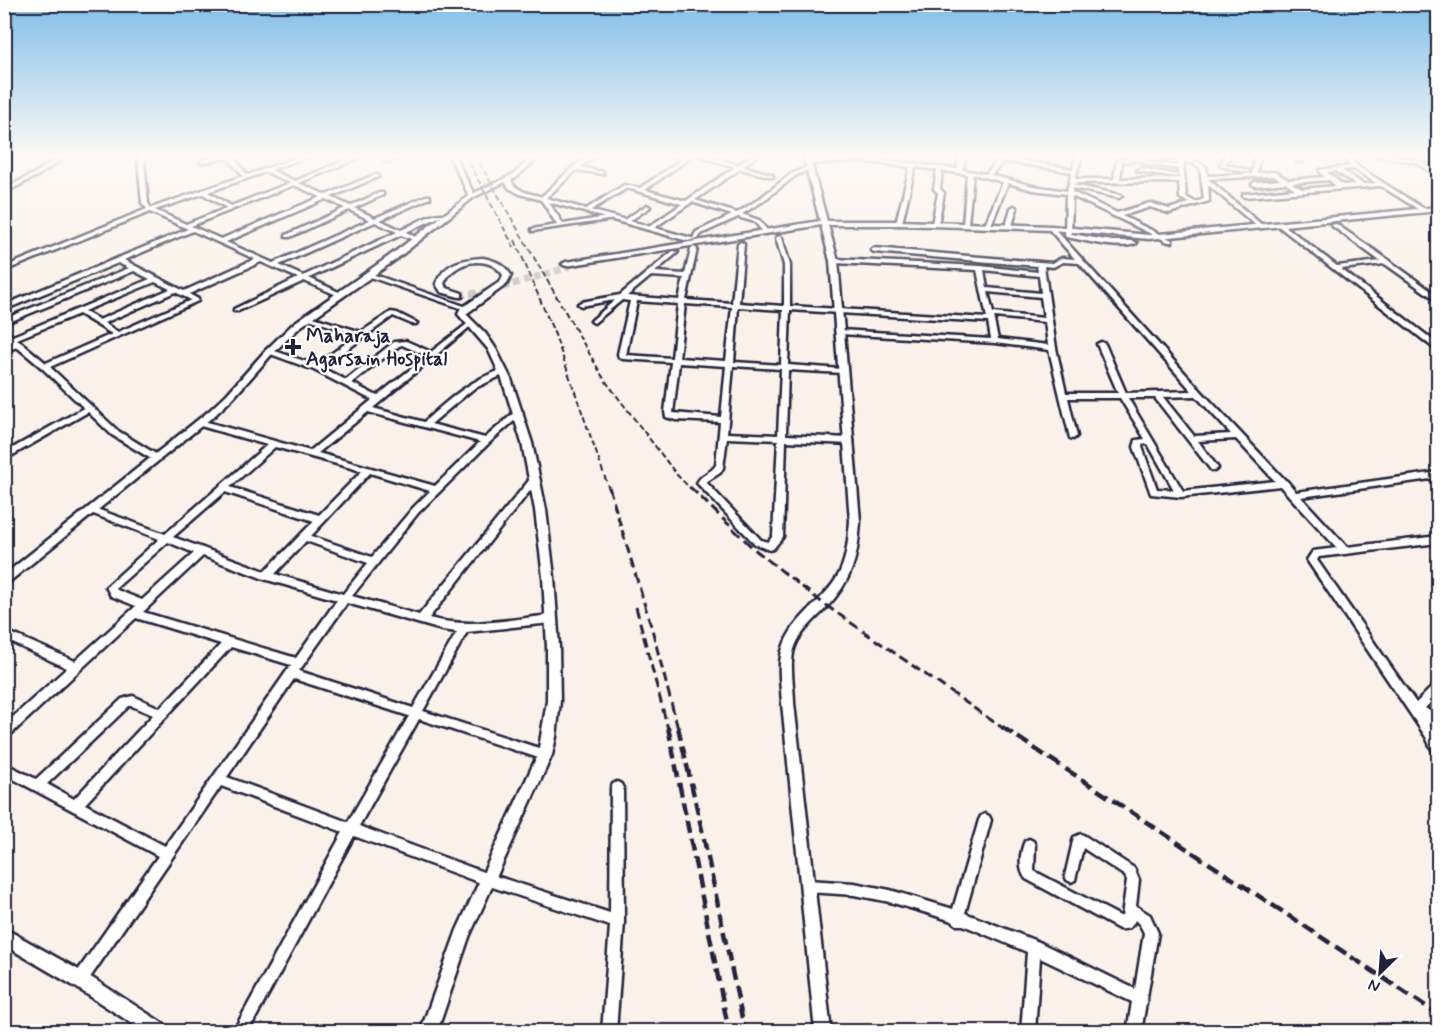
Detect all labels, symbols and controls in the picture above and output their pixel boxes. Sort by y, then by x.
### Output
place label: Maharaja Agarsain Hospital [306,323,447,373]
marker: Maharaja Agarsain Hospital [284,338,302,356]
north arrow [1350,943,1410,1003]
text: N [1365,973,1384,997]

